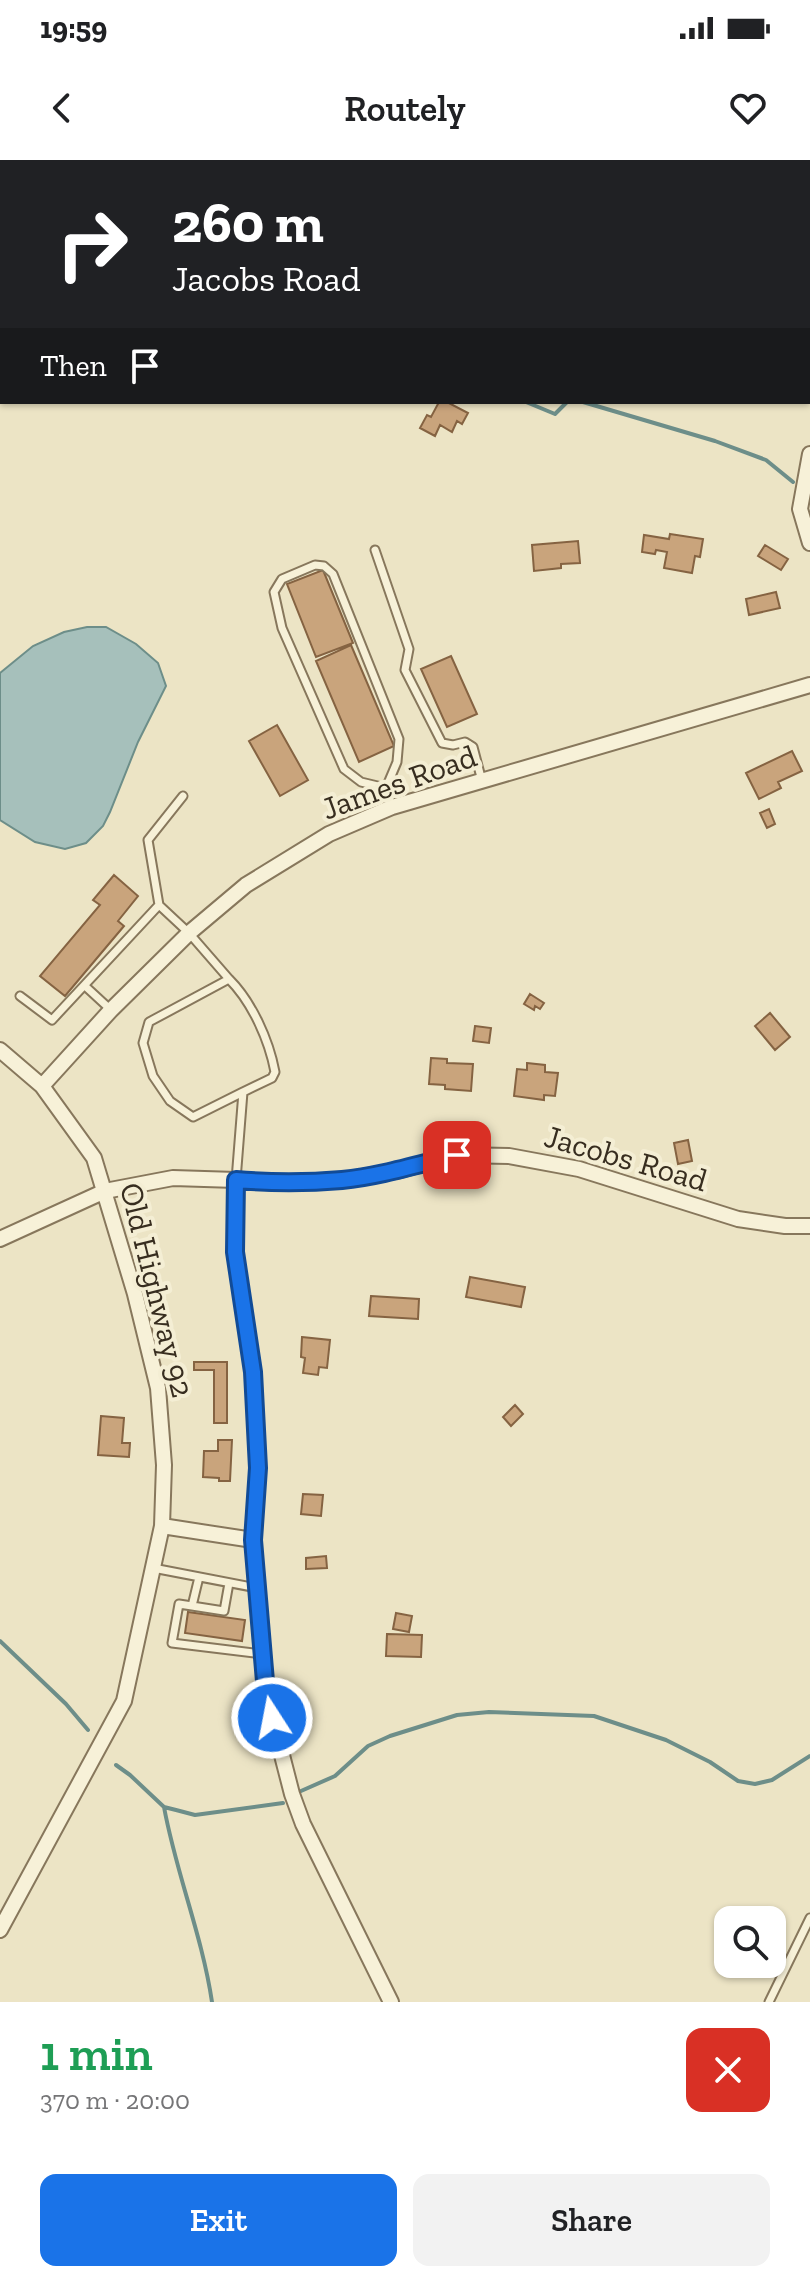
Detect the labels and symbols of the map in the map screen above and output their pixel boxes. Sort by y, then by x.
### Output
street label: James Road [316,736,482,828]
street label: Jacobs Road [540,1117,712,1199]
pin [423,1121,491,1189]
street label: Old Highway 92 [112,1179,202,1401]
position arrow [230,1676,314,1760]

